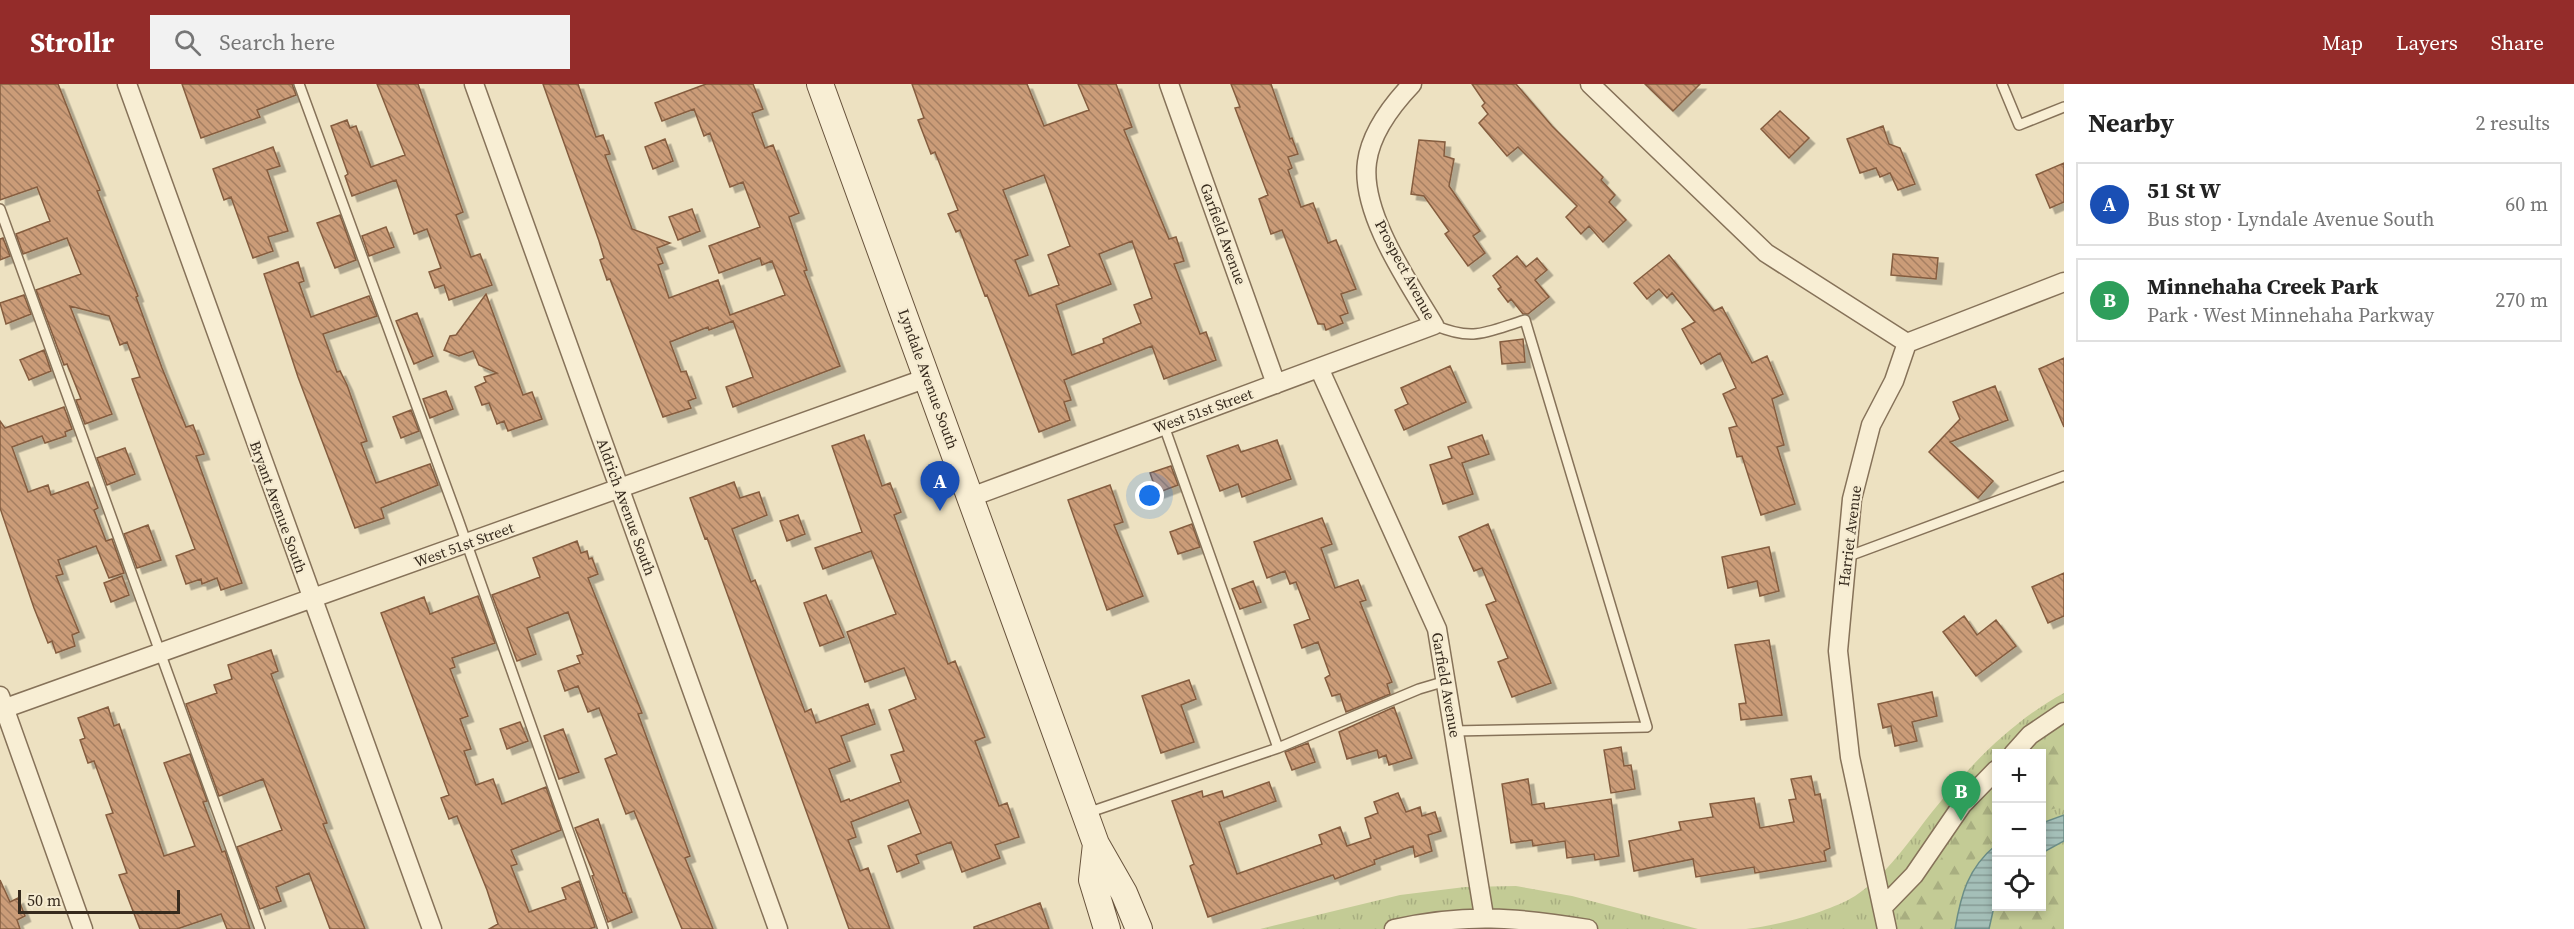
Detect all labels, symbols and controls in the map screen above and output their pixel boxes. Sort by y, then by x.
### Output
search box [150,15,570,69]
text: Strollr [30,23,114,61]
icon: search [171,26,204,59]
text: Search here [219,27,335,57]
text: Map [2322,28,2363,57]
text: Layers [2396,28,2458,57]
text: Share [2491,28,2544,57]
text: Nearby [2088,105,2174,141]
text: 2 results [2475,109,2550,137]
text: 51 St W [2147,175,2221,205]
street label: Garfield Avenue [1195,180,1252,288]
text: A [2103,190,2116,218]
text: 60 m [2505,190,2548,218]
text: Bus stop · Lyndale Avenue South [2147,205,2434,233]
street label: Prospect Avenue [1370,216,1441,324]
text: Minnehaha Creek Park [2147,271,2378,301]
text: B [2103,286,2116,314]
text: 270 m [2495,286,2548,314]
text: Park · West Minnehaha Parkway [2147,301,2434,329]
street label: Lyndale Avenue South [893,306,964,452]
street label: West 51st Street [1150,383,1256,438]
street label: Aldrich Avenue South [592,435,661,578]
street label: Bryant Avenue South [245,438,312,576]
pin: A [920,462,960,511]
your location [1135,481,1164,510]
street label: Harriet Avenue [1833,484,1866,588]
street label: West 51st Street [411,517,517,572]
street label: Garfield Avenue [1427,631,1466,739]
map controls [1992,749,2046,911]
button: + [1992,749,2046,803]
pin: B [1942,772,1980,821]
button: − [1992,803,2046,857]
button: locate [1992,857,2046,911]
scale bar [18,887,180,914]
text: 50 m [27,889,61,911]

